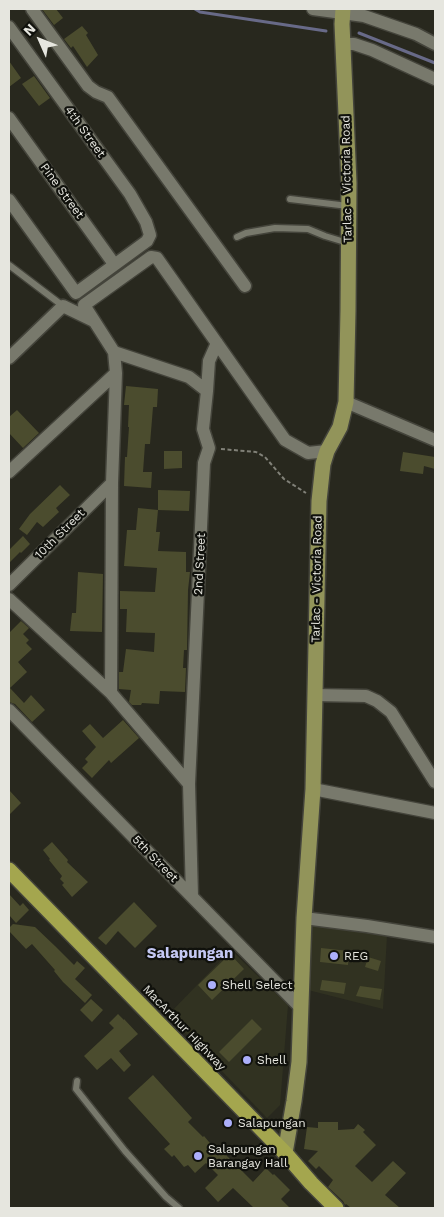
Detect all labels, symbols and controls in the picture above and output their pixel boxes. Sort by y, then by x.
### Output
north arrow [15,15,65,65]
text: N [20,20,39,39]
street label: 4th Street [62,103,108,161]
street label: Tarlac - Victoria Road [339,115,355,243]
street label: Pine Street [37,160,87,222]
street label: 10th Street [32,506,88,562]
street label: Tarlac - Victoria Road [309,515,325,643]
street label: 2nd Street [191,533,209,595]
street label: 5th Street [129,833,181,885]
district label: Salapungan [147,945,233,963]
place label: REG [344,949,368,963]
marker: REG [328,950,340,962]
place label: Shell Select [222,978,292,992]
marker: Shell Select [206,979,218,991]
street label: MacArthur Highway [139,982,229,1074]
place label: Shell [257,1053,286,1067]
marker: Shell [241,1054,253,1066]
place label: Salapungan [238,1116,306,1130]
marker: Salapungan [222,1117,234,1129]
place label: Salapungan Barangay Hall [208,1142,288,1170]
marker: Salapungan Barangay Hall [192,1150,204,1162]

